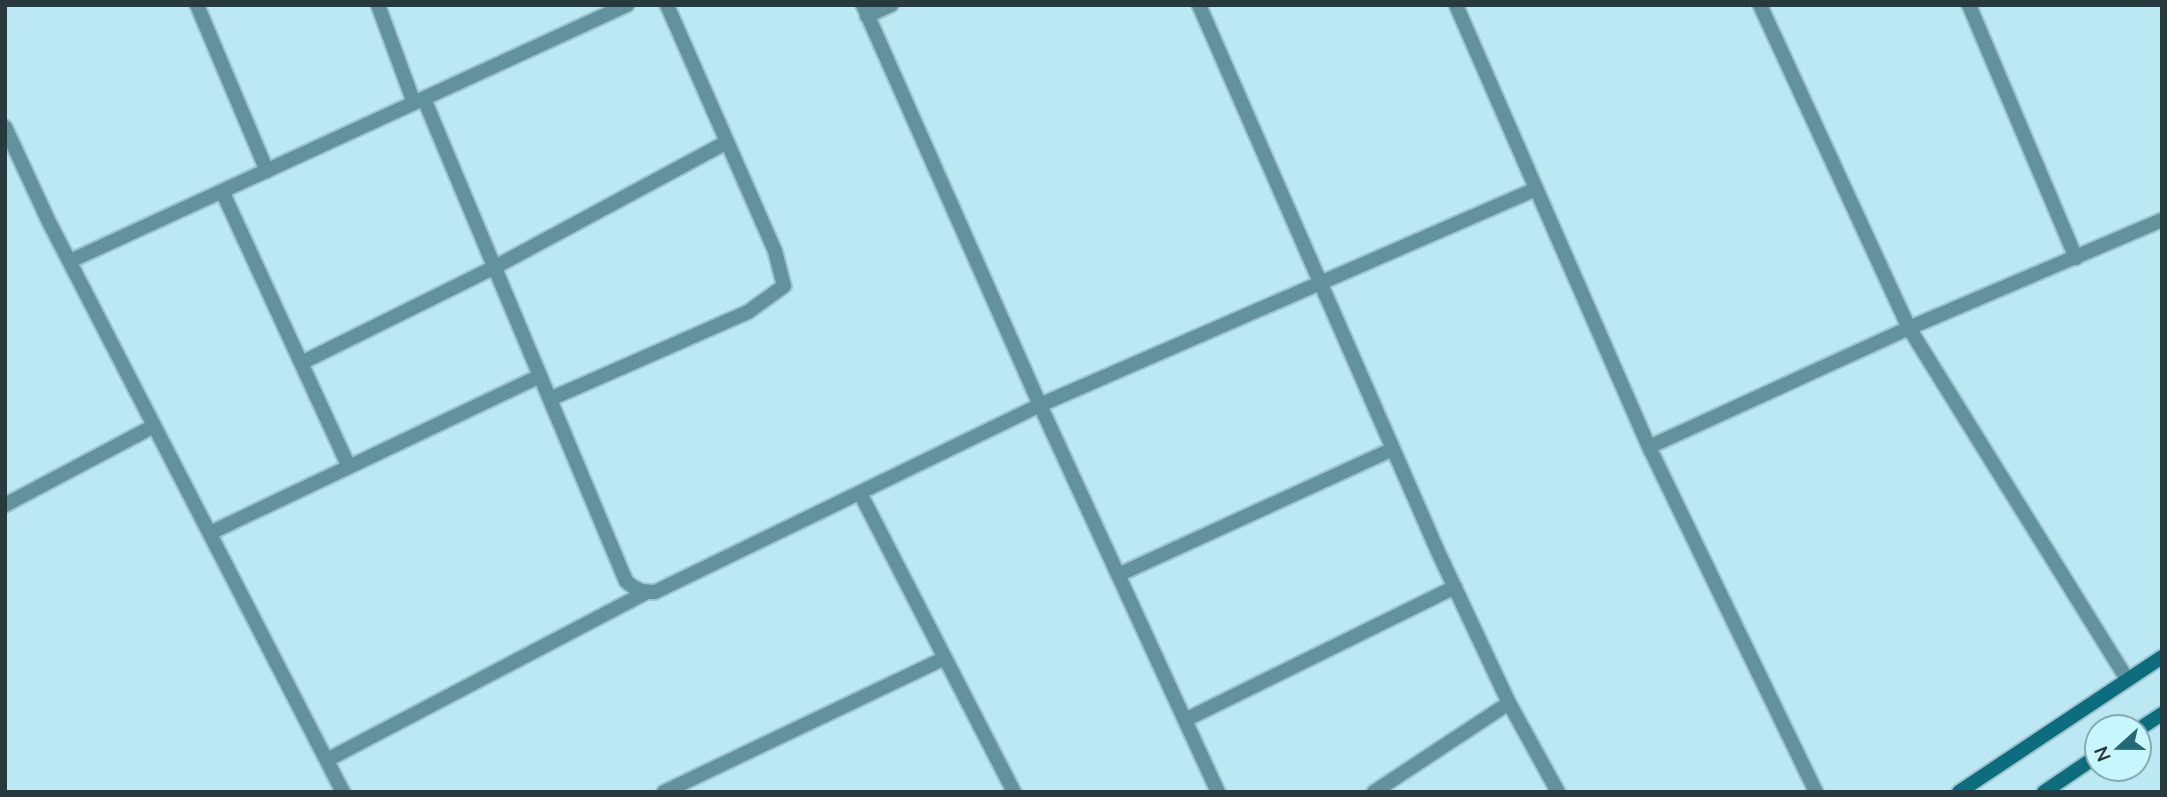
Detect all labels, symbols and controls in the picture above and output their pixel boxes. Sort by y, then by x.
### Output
north arrow [2083,713,2153,783]
text: N [2088,743,2116,765]

